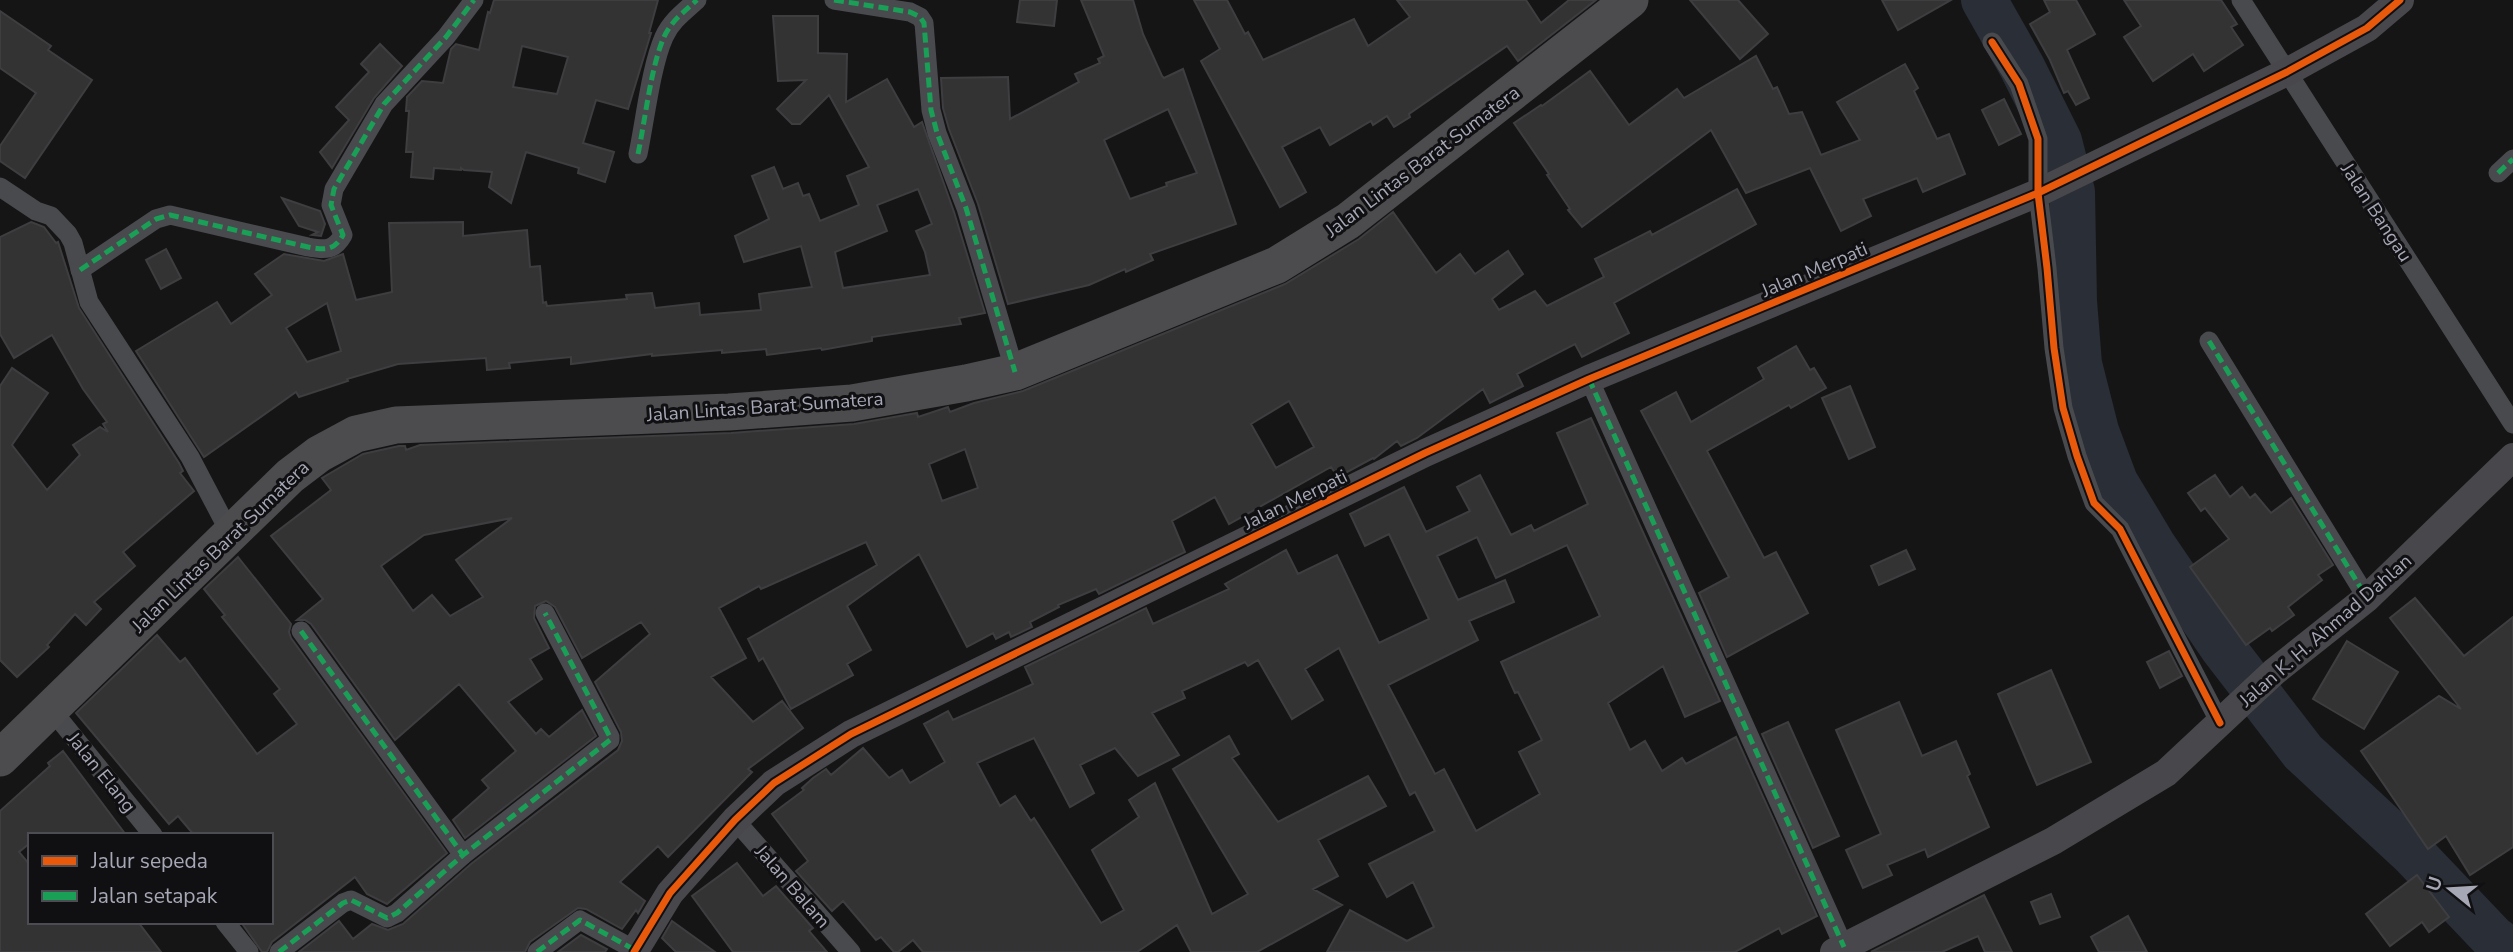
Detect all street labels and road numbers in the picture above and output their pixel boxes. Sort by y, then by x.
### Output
street label: Jalan Lintas Barat Sumatera [1319,80,1525,244]
street label: Jalan Bangau [2334,157,2418,267]
street label: Jalan Merpati [1756,236,1871,304]
street label: Jalan Lintas Barat Sumatera [645,386,884,428]
street label: Jalan Lintas Barat Sumatera [126,455,315,639]
street label: Jalan Merpati [1238,463,1352,537]
street label: Jalan K. H. Ahmad Dahlan [2233,548,2418,714]
street label: Jalan Elang [60,726,142,818]
street label: Jalan Balam [748,839,836,934]

